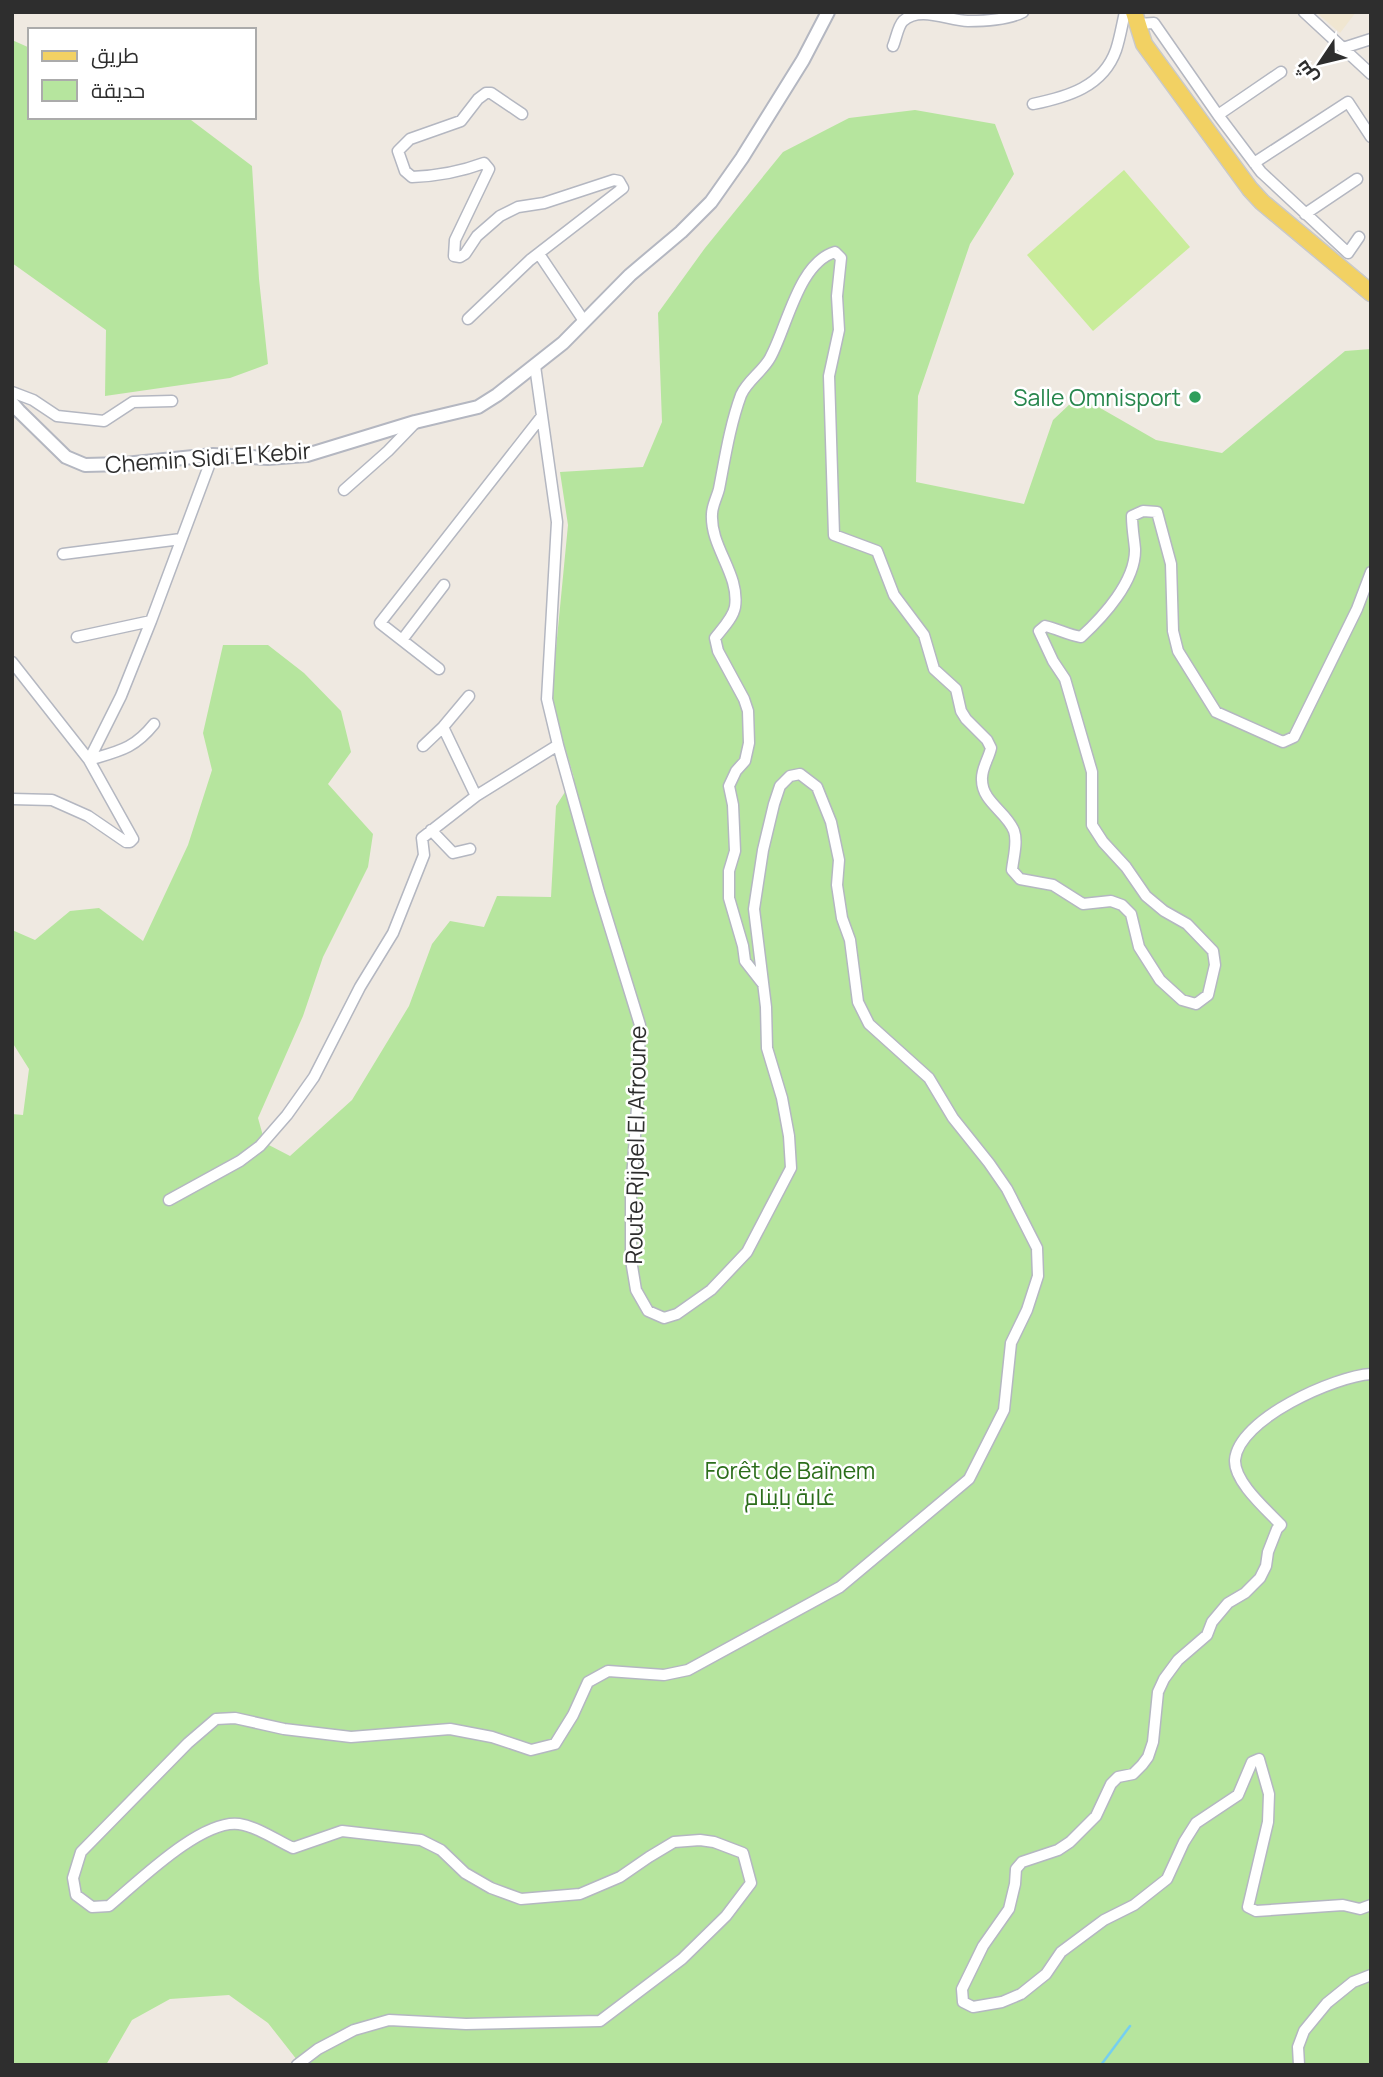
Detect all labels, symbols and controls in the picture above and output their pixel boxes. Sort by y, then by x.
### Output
legend [28,28,256,119]
north arrow [1285,28,1355,98]
text: طريق [91,41,139,69]
text: ش [1288,55,1324,90]
text: حديقة [91,76,145,104]
place label: Salle Omnisport [1013,381,1181,413]
marker: Salle Omnisport [1187,389,1203,405]
street label: Chemin Sidi El Kebir [104,434,312,480]
street label: Route Rijdel El Afroune [617,1025,653,1265]
park label: Forêt de Baïnem غابة باينام [705,1454,875,1513]

